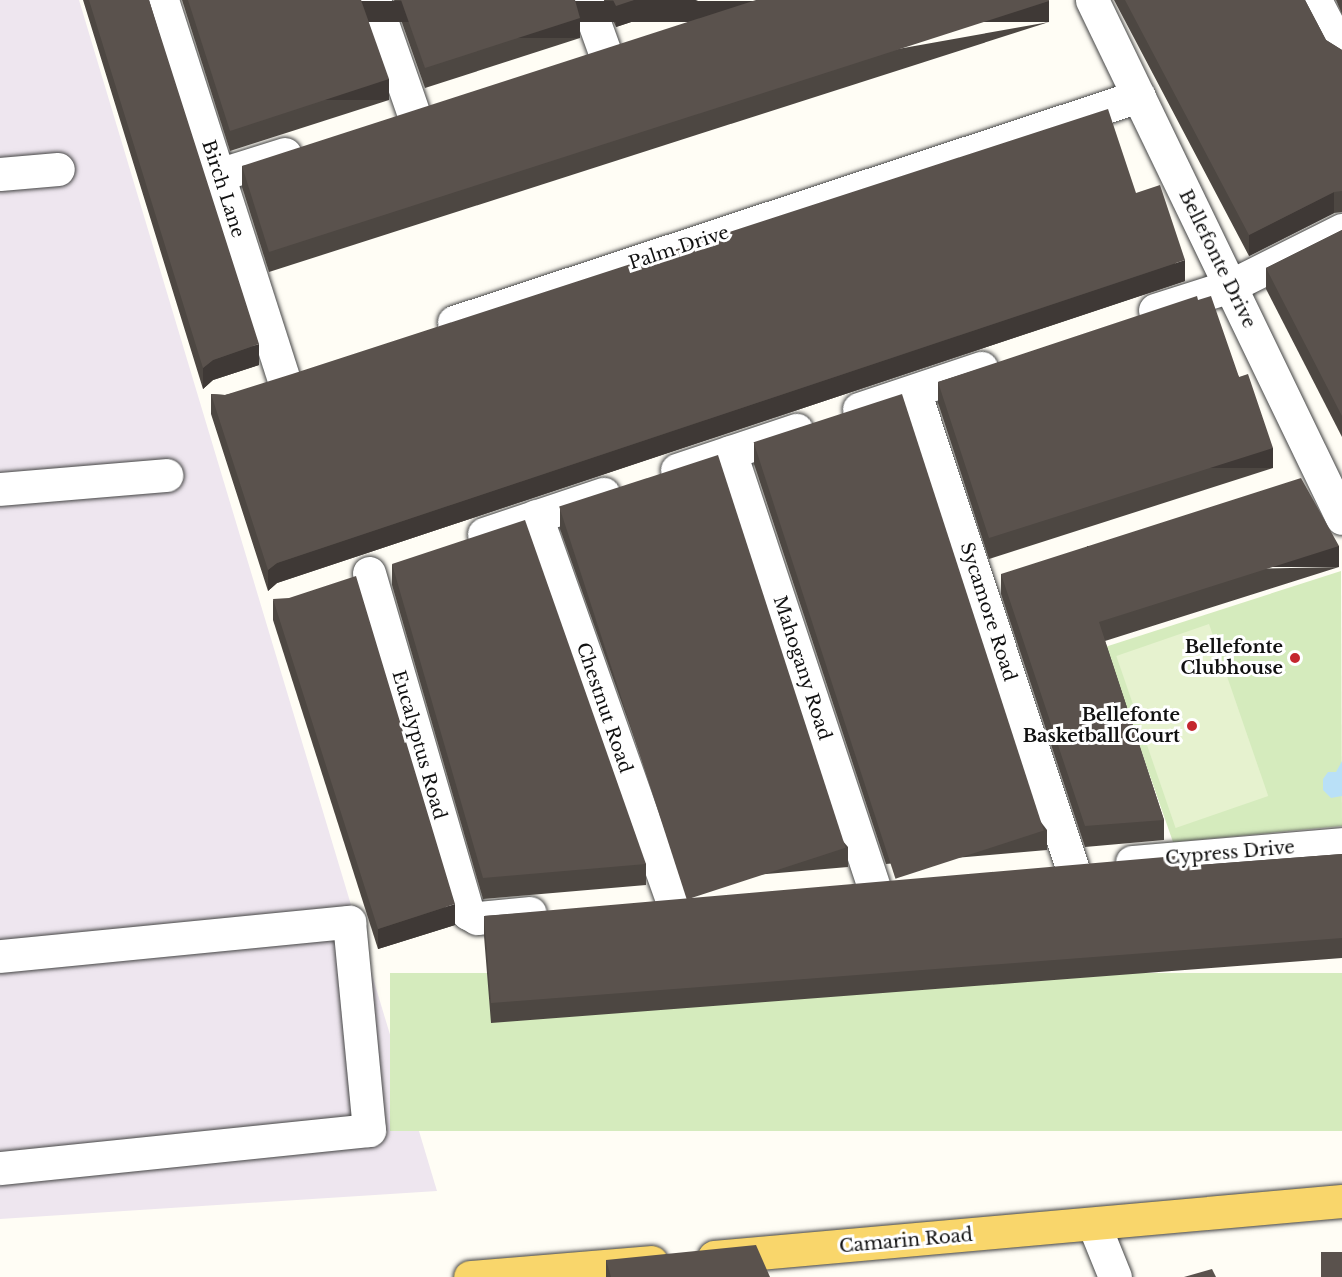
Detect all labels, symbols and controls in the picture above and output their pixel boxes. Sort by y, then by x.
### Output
street label: Birch Lane [197,137,249,241]
street label: Bellefonte Drive [1174,186,1260,332]
street label: Palm Drive [626,222,732,274]
street label: Sycamore Road [955,540,1021,684]
street label: Mahogany Road [768,593,836,743]
place label: Bellefonte Clubhouse [1180,637,1283,680]
street label: Chestnut Road [572,640,636,776]
marker: Bellefonte Clubhouse [1288,651,1302,665]
street label: Eucalyptus Road [387,668,451,822]
place label: Bellefonte Basketball Court [1023,705,1180,748]
marker: Bellefonte Basketball Court [1185,719,1199,733]
street label: Cypress Drive [1164,837,1296,869]
street label: Camarin Road [838,1224,974,1258]

